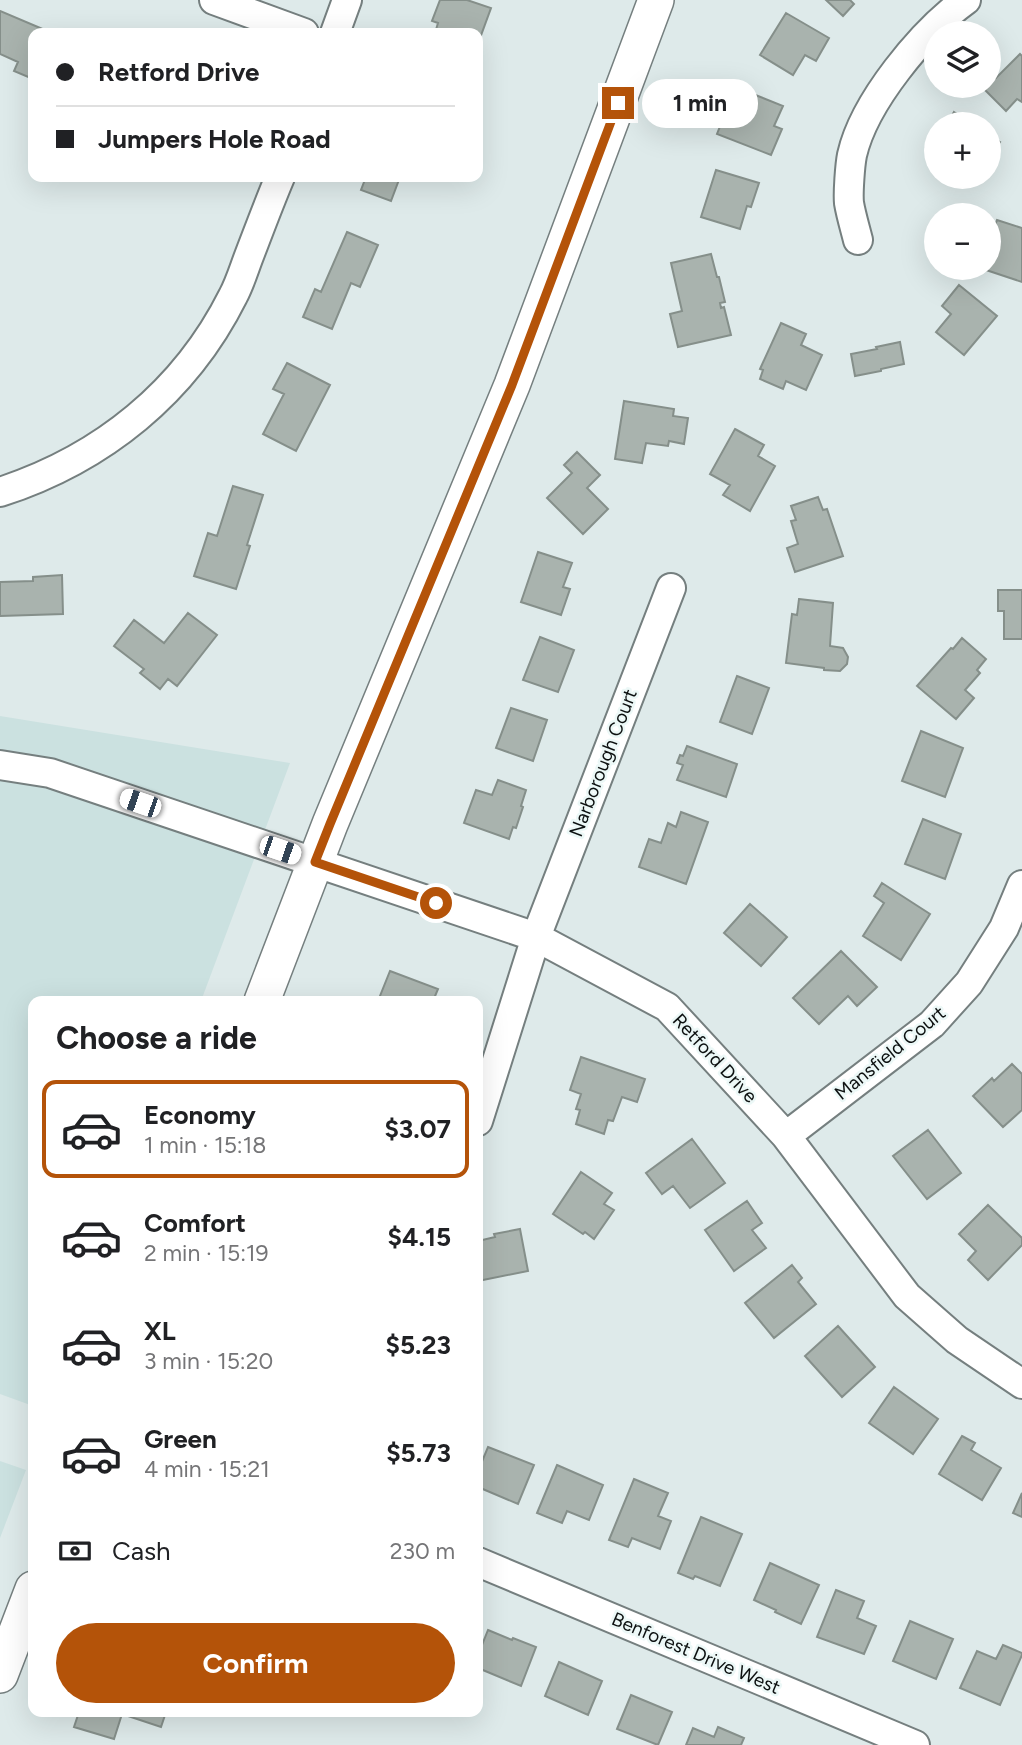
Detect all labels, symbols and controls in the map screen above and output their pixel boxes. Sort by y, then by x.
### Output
map controls [924,21,1001,280]
button: layers [924,21,1001,98]
text: Retford Drive [98,56,259,88]
callout: 1 min [642,78,758,128]
route end [602,87,634,119]
text: 1 min [673,89,727,117]
button: + [924,112,1001,189]
text: Jumpers Hole Road [98,123,331,155]
button: − [924,203,1001,280]
street label: Narborough Court [564,686,642,840]
car [117,786,164,820]
car [257,833,304,867]
route start [420,887,452,919]
street label: Mansfield Court [830,1001,950,1105]
street label: Retford Drive [668,1009,762,1107]
text: Choose a ride [56,1019,257,1057]
icon: car [60,1098,123,1161]
text: Economy [144,1099,256,1131]
text: $3.07 [384,1113,451,1145]
text: 1 min · 15:18 [144,1131,266,1159]
icon: car [60,1206,123,1269]
text: Comfort [144,1207,246,1239]
text: $4.15 [388,1221,451,1253]
text: 2 min · 15:19 [144,1239,269,1267]
icon: car [60,1314,123,1377]
text: XL [144,1315,176,1347]
text: $5.23 [386,1329,451,1361]
text: 3 min · 15:20 [144,1347,273,1375]
icon: car [60,1422,123,1485]
text: Green [144,1423,217,1455]
text: $5.73 [386,1437,451,1469]
text: 4 min · 15:21 [144,1455,270,1483]
icon: cash [56,1532,94,1570]
text: Cash [112,1535,171,1567]
text: 230 m [390,1537,455,1565]
street label: Benforest Drive West [608,1607,784,1699]
button: Confirm [56,1623,455,1703]

